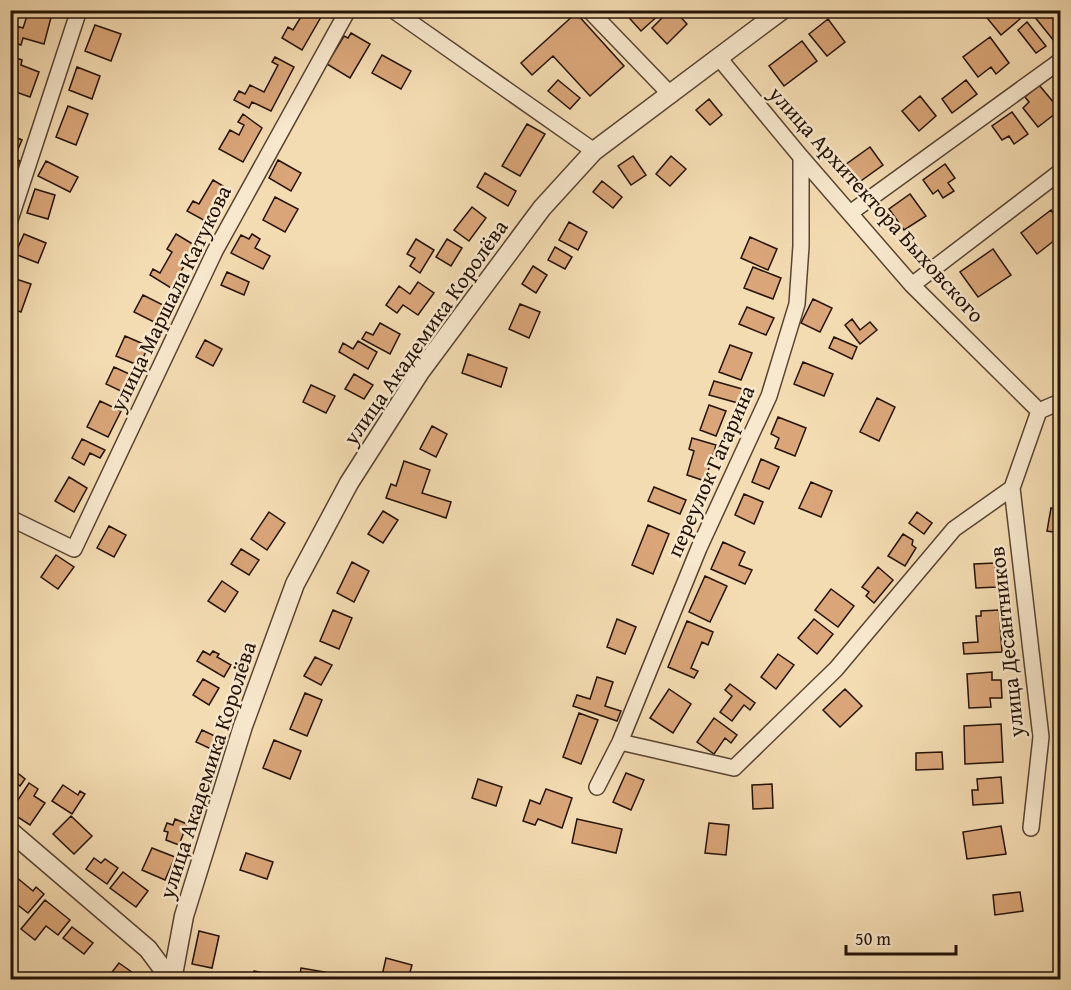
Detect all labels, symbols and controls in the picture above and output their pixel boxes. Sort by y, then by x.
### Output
street label: улица Архитектора Быховского [761,78,992,330]
street label: улица Маршала Катукова [101,179,239,417]
street label: улица Академика Королёва [334,212,516,452]
street label: переулок Гагарина [658,380,762,562]
street label: улица Десантников [980,545,1032,740]
street label: улица Академика Королёва [150,637,264,904]
scale bar [846,918,956,956]
text: 50 m [855,925,891,952]

